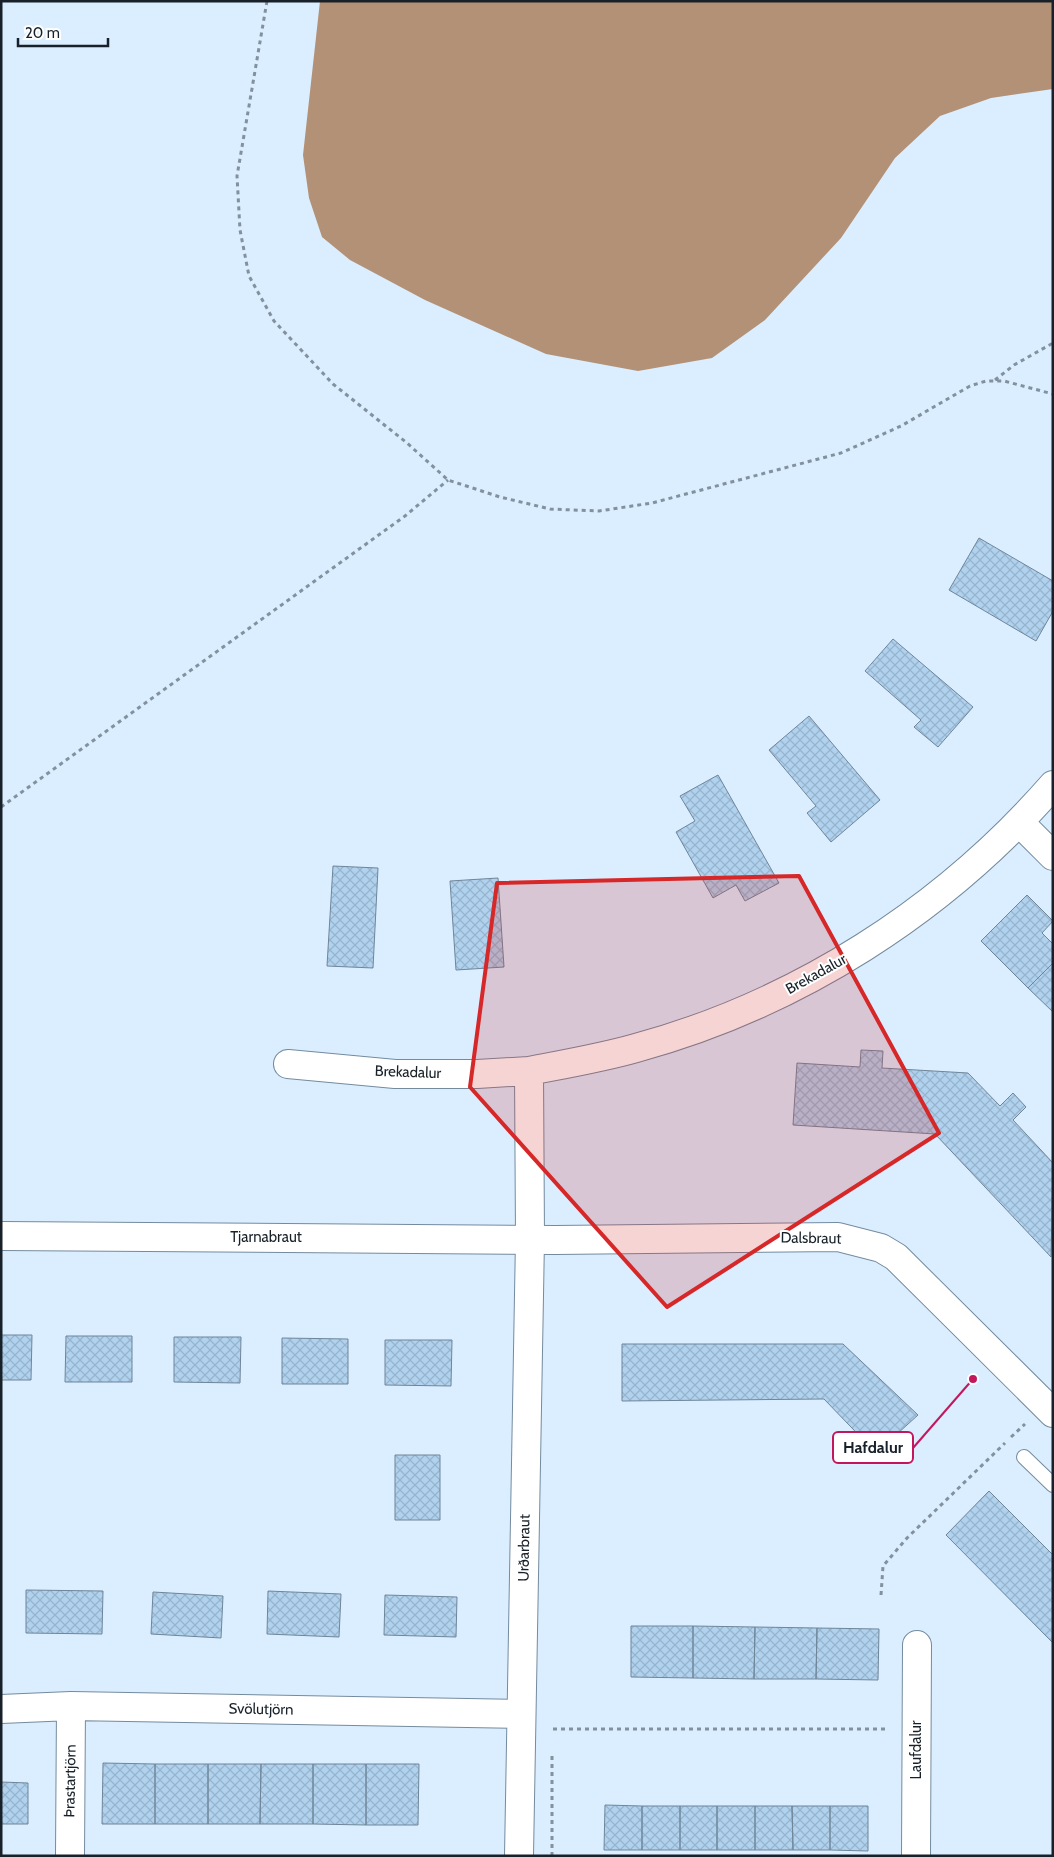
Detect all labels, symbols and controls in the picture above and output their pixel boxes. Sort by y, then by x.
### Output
scale bar [18,15,108,47]
text: 20 m [25,24,60,42]
street label: Brekadalur [783,950,850,998]
street label: Brekadalur [374,1062,442,1082]
street label: Tjarnabraut [230,1228,302,1246]
street label: Dalsbraut [780,1228,842,1248]
callout: Hafdalur [833,1432,913,1463]
text: Hafdalur [843,1438,904,1457]
street label: Urðarbraut [514,1514,534,1582]
street label: Svölutjörn [228,1699,294,1719]
street label: Laufdalur [907,1720,925,1780]
street label: Þrastartjörn [60,1744,80,1818]

